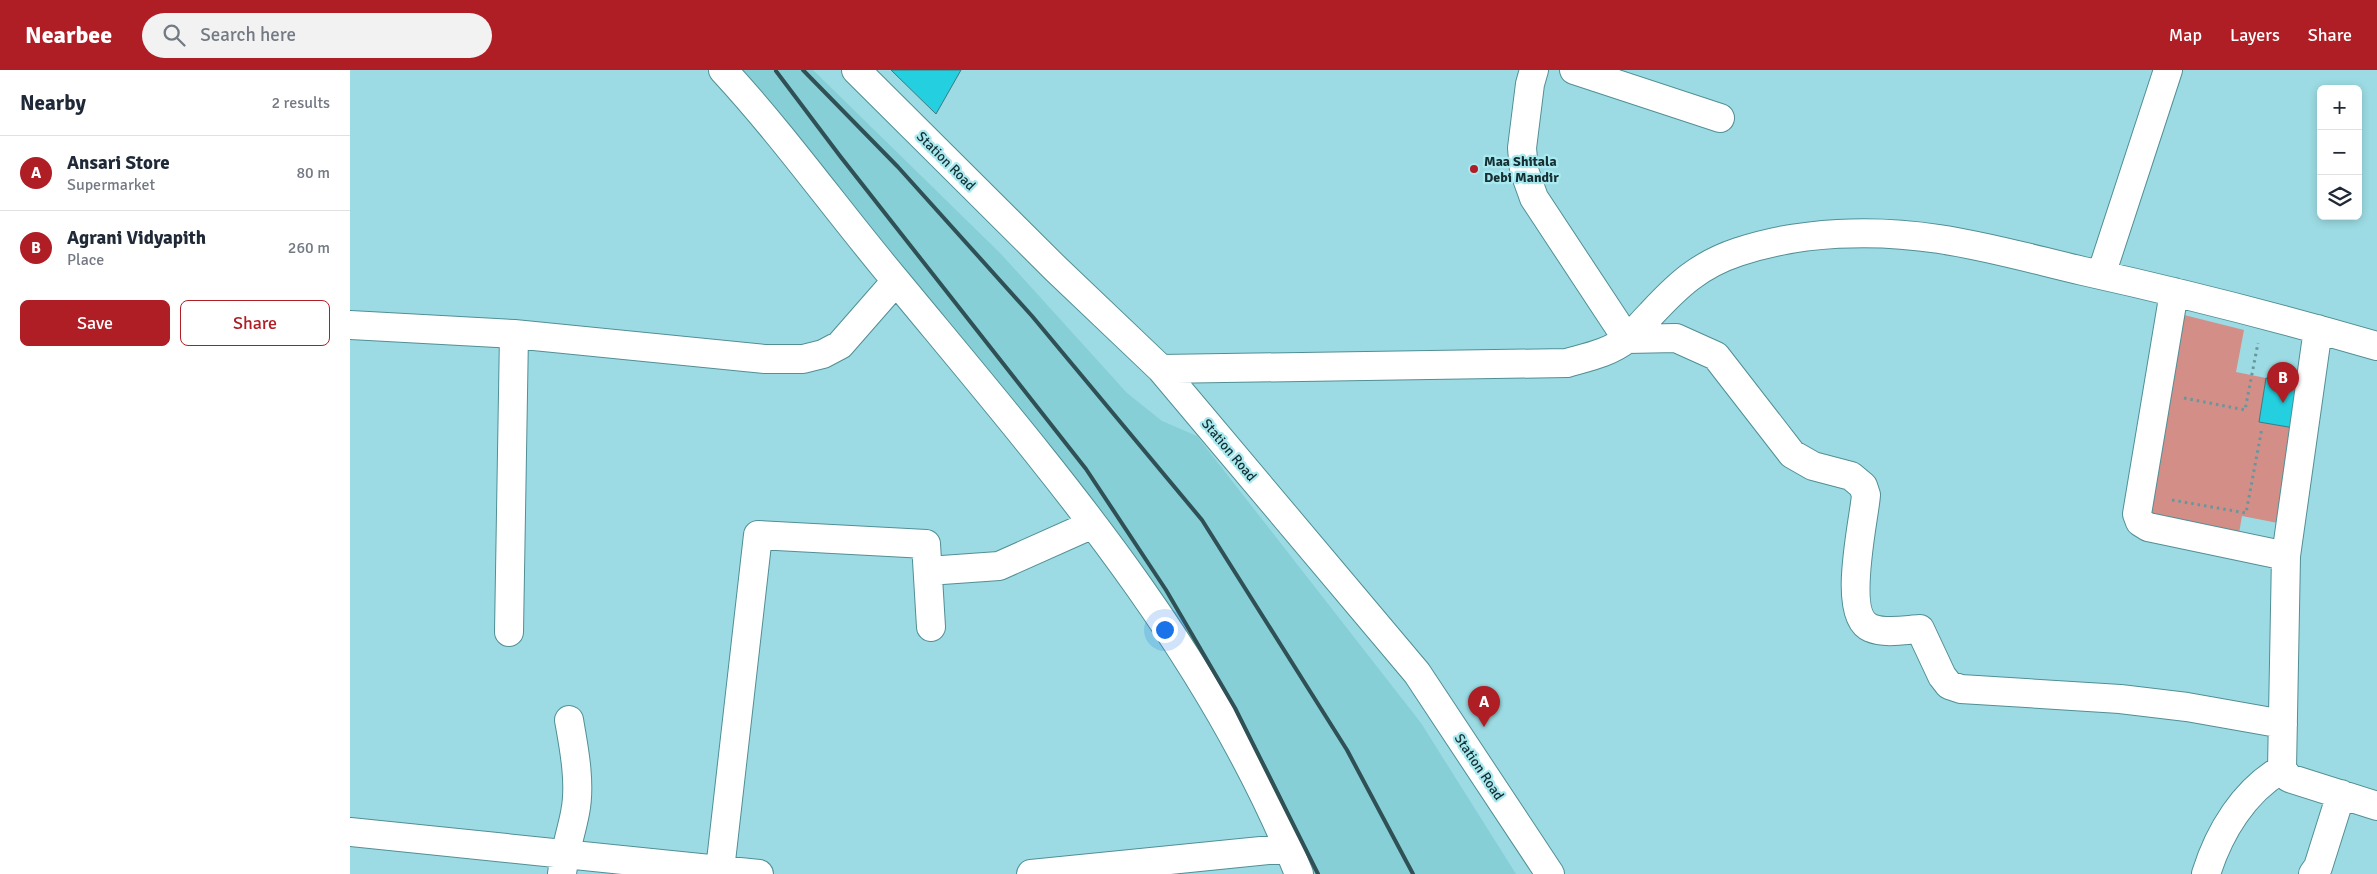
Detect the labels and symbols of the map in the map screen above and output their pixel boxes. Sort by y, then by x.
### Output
street label: Station Road [913,128,979,194]
place label: Maa Shitala Debi Mandir [1484,153,1559,186]
marker: Maa Shitala Debi Mandir [1468,163,1480,175]
pin: B [2267,362,2299,403]
street label: Station Road [1198,415,1260,485]
your location [1152,617,1178,643]
pin: A [1468,686,1500,727]
street label: Station Road [1451,731,1507,803]

